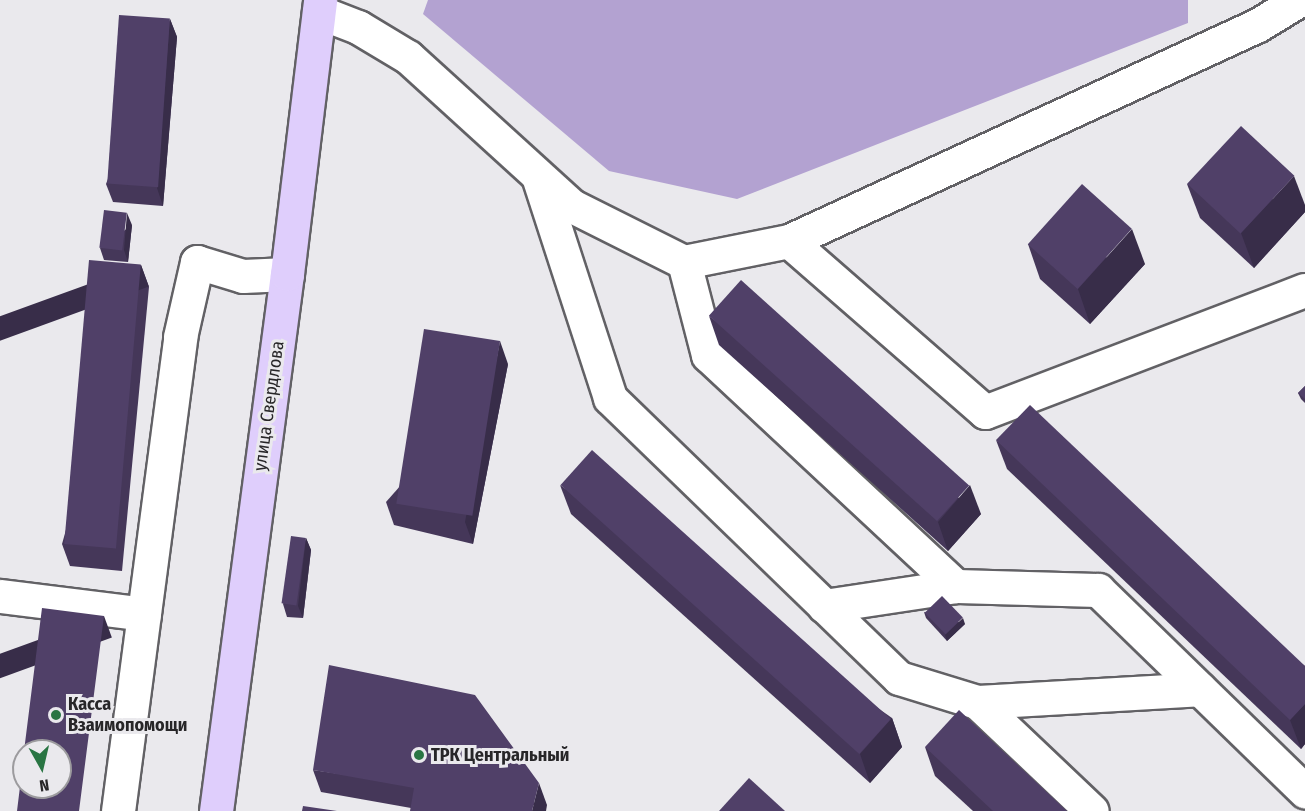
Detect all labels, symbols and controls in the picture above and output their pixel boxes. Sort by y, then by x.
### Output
street label: улица Свердлова [249,340,289,472]
place label: Касса Взаимопомощи [68,694,187,736]
marker: Касса Взаимопомощи [49,708,63,722]
north arrow [12,739,72,799]
place label: ТРК Центральный [431,744,569,766]
marker: ТРК Центральный [412,748,426,762]
text: N [38,775,50,795]

